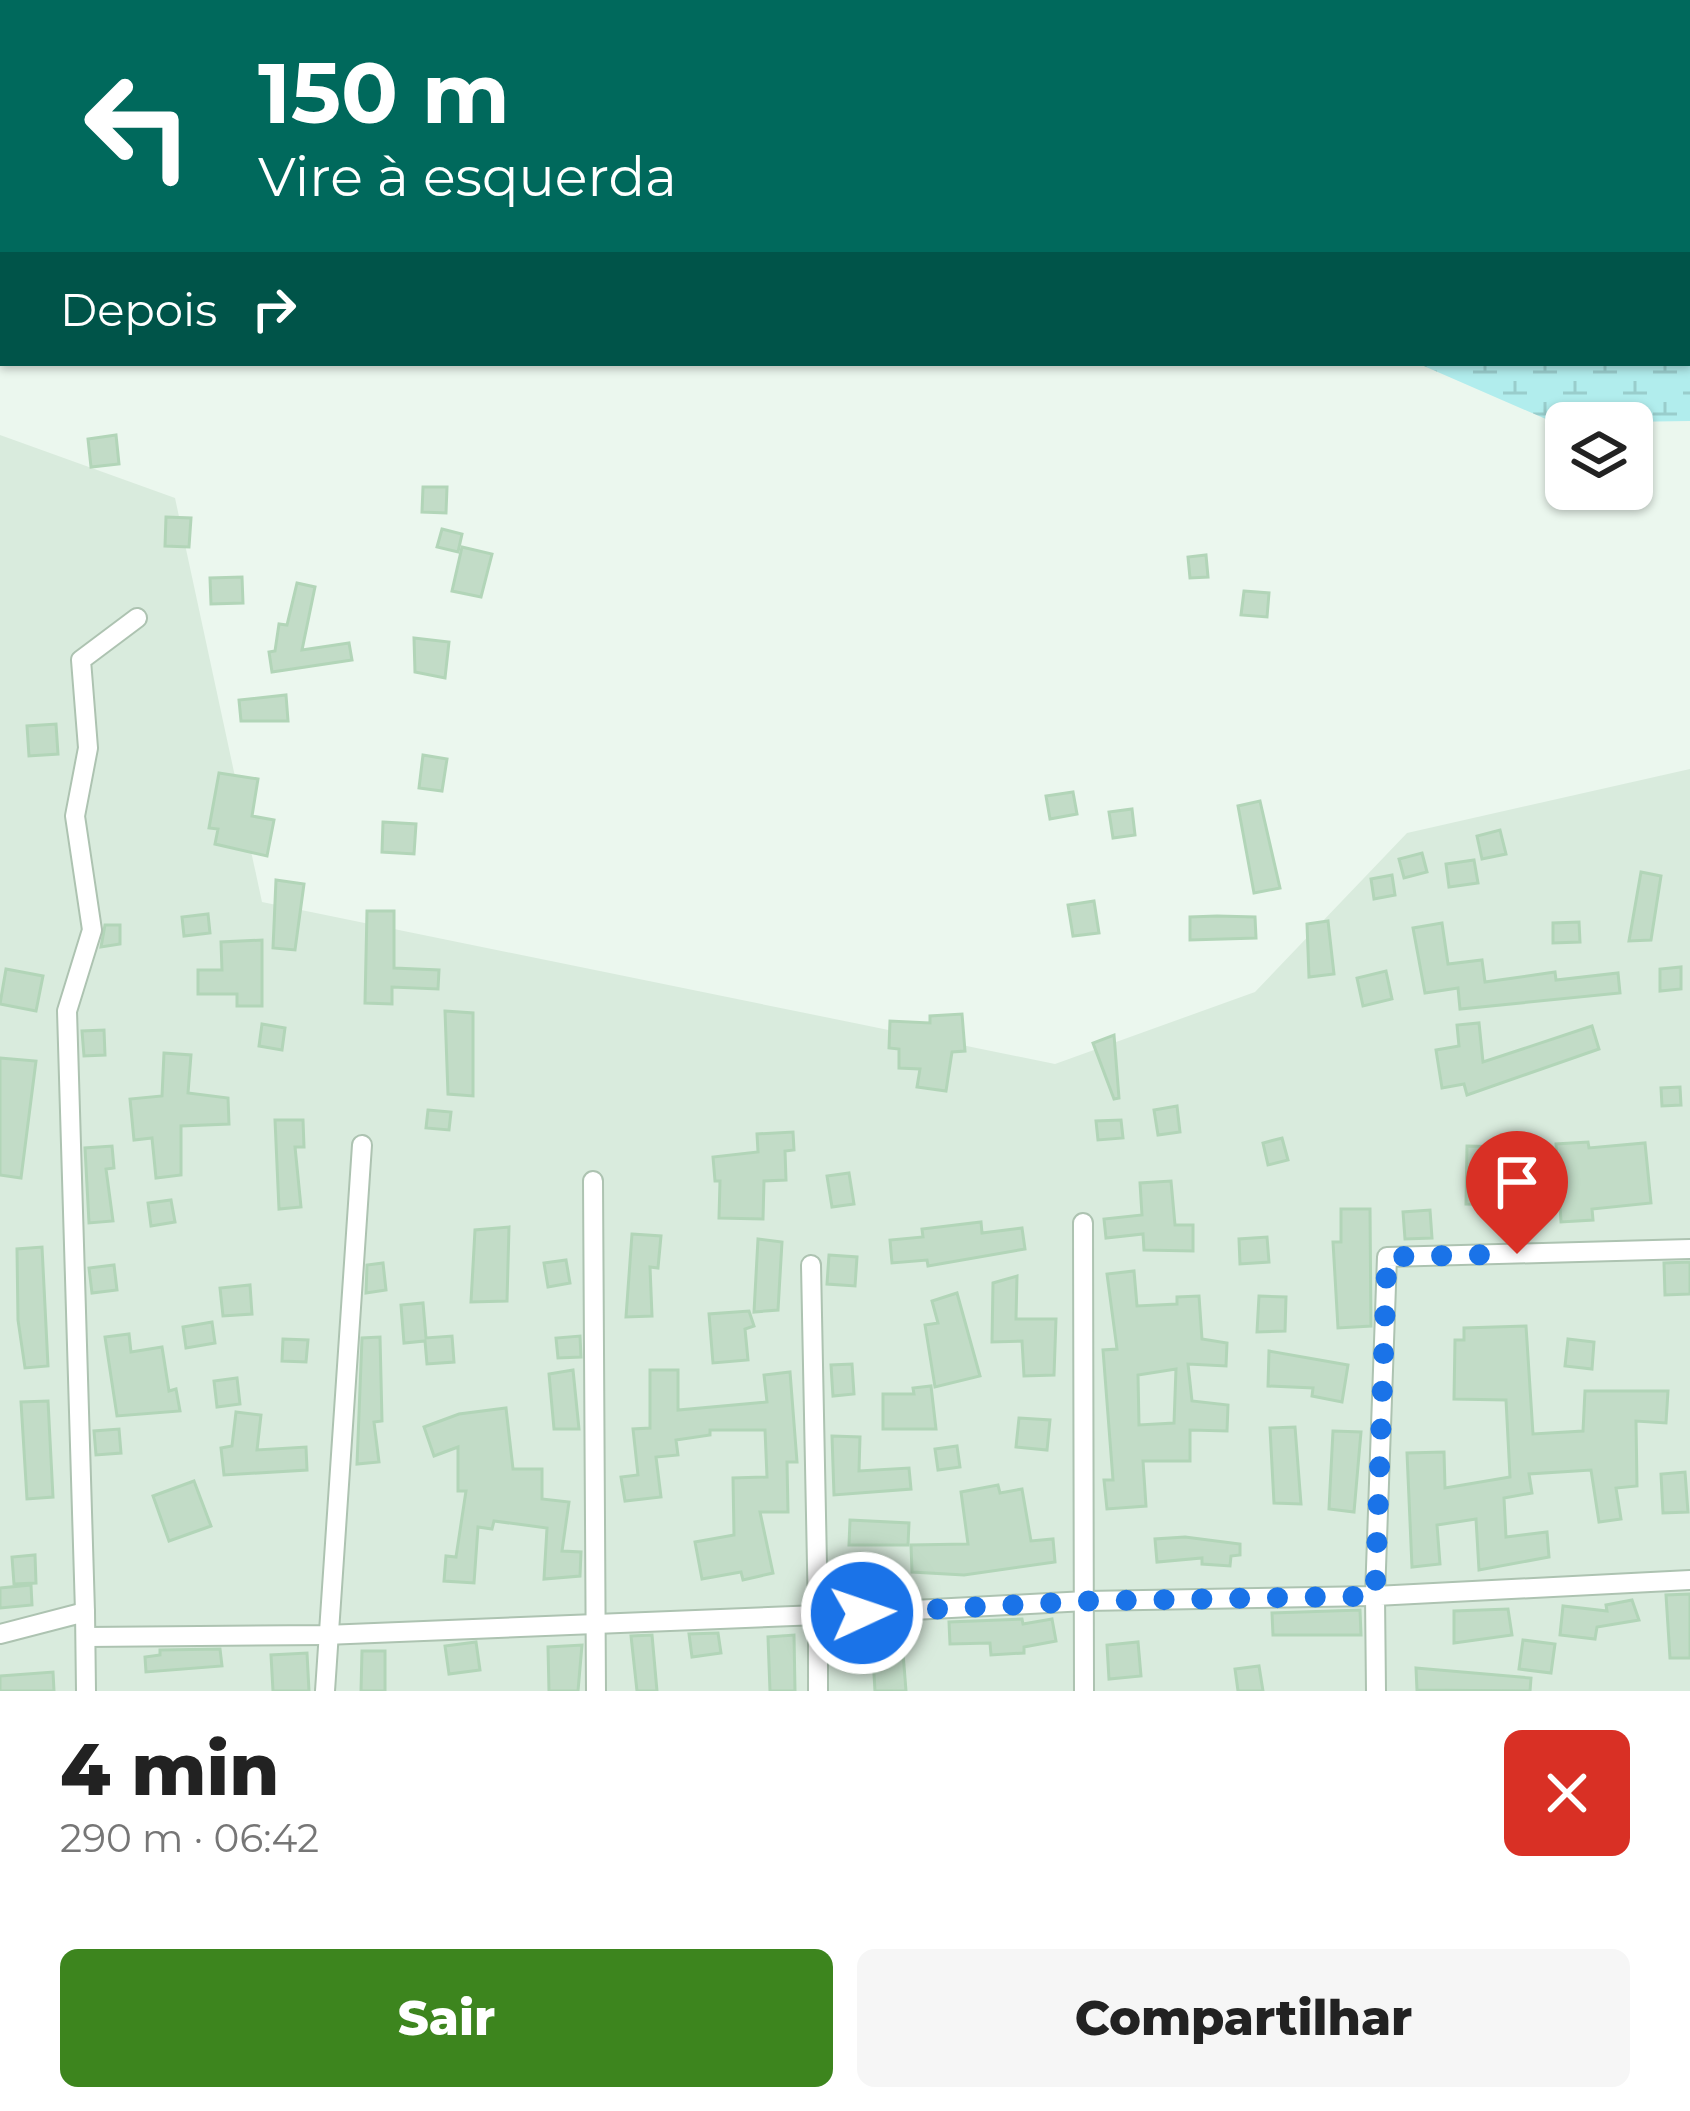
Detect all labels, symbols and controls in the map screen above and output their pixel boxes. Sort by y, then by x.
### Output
text: 150 m [258,42,510,144]
icon: left [60,48,216,204]
text: Vire à esquerda [258,144,677,210]
icon: right [241,276,307,342]
text: Depois [60,282,217,337]
map controls [1545,402,1653,510]
button: layers [1545,402,1653,510]
pin [1466,1131,1568,1254]
icon: arrive [1484,1149,1550,1215]
position arrow [799,1550,925,1676]
text: 4 min [60,1725,279,1813]
button: close [1504,1730,1630,1856]
text: 290 m · 06:42 [60,1814,319,1862]
button: Sair [60,1949,833,2087]
button: Compartilhar [857,1949,1630,2087]

